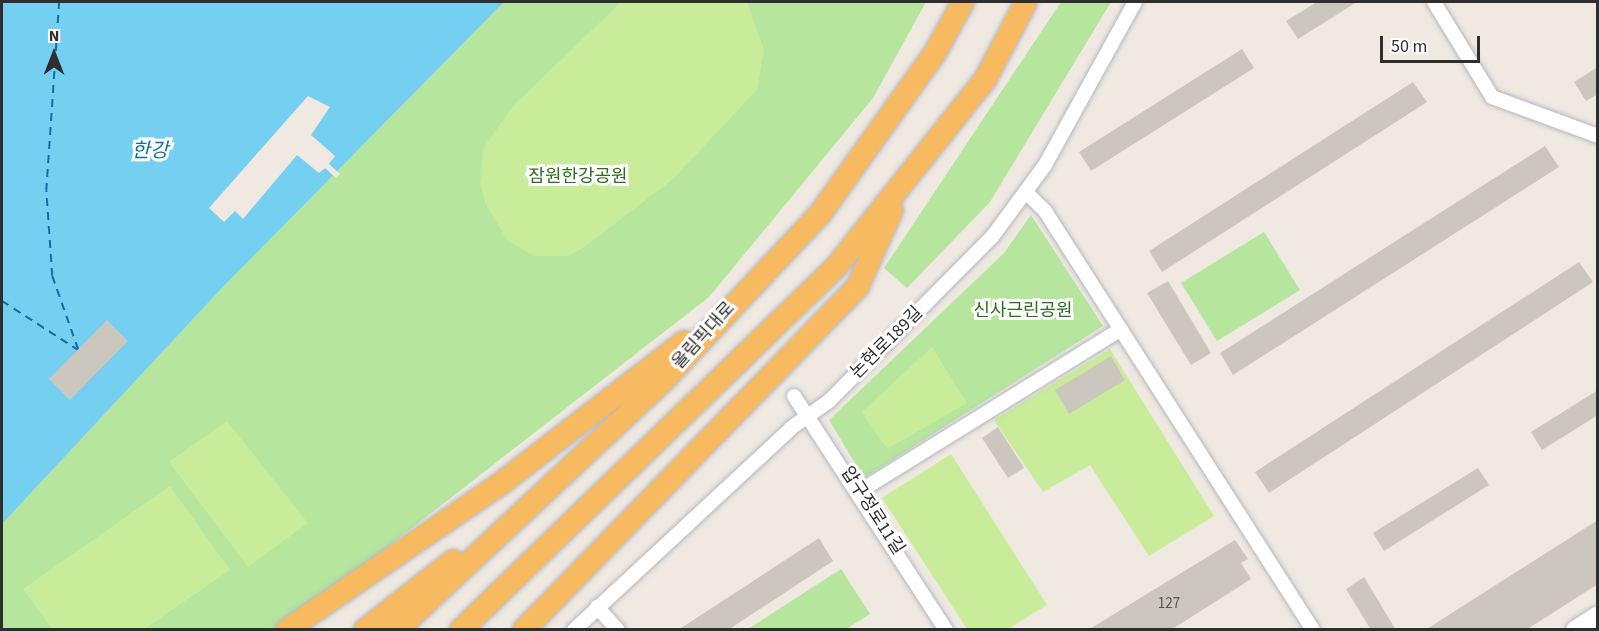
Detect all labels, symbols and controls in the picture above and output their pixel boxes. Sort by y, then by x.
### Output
north arrow [24,24,84,84]
scale bar [1383,24,1484,62]
text: N [49,25,59,47]
text: 50 m [1391,34,1427,59]
water label: 한강 [132,139,168,163]
park label: 잠원한강공원 [528,166,628,188]
street label: 올림픽대로 [668,298,740,374]
park label: 신사근린공원 [973,300,1073,322]
street label: 논현로189길 [846,302,928,384]
street label: 압구정로11길 [836,463,908,559]
house number: 127 [1158,595,1180,613]

